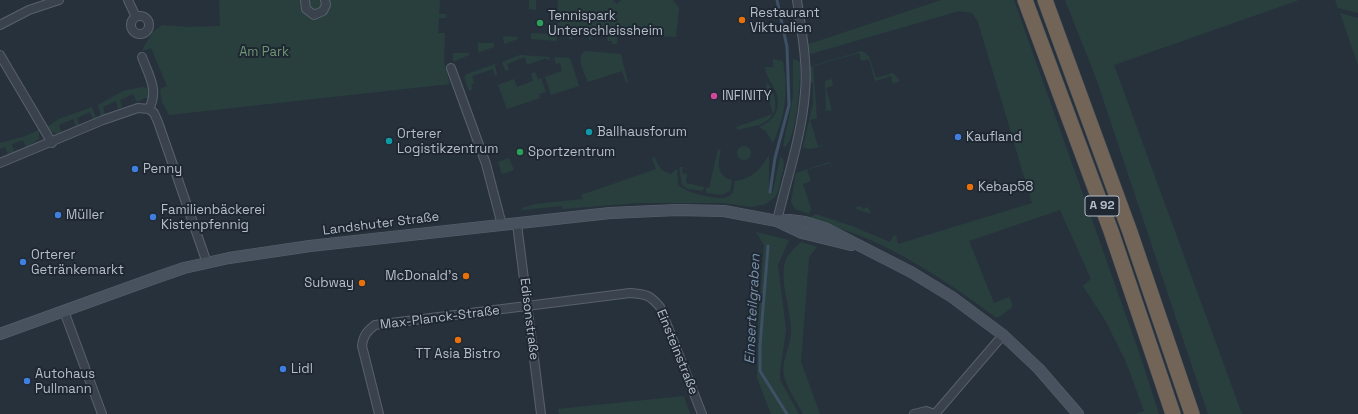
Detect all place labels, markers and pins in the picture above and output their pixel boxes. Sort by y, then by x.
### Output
place label: Restaurant Viktualien [750,5,820,36]
place label: Tennispark Unterschleissheim [548,8,663,39]
marker: Restaurant Viktualien [737,15,747,25]
marker: Tennispark Unterschleissheim [535,18,545,28]
place label: INFINITY [722,88,771,104]
marker: INFINITY [709,91,719,101]
place label: Ballhausforum [597,124,687,140]
place label: Orterer Logistikzentrum [397,126,498,157]
marker: Ballhausforum [584,127,594,137]
place label: Kaufland [966,129,1022,145]
marker: Kaufland [953,132,963,142]
marker: Orterer Logistikzentrum [384,136,394,146]
place label: Sportzentrum [528,144,615,160]
marker: Sportzentrum [515,147,525,157]
place label: Penny [143,161,182,177]
marker: Penny [130,164,140,174]
place label: Kebap58 [978,179,1033,195]
marker: Kebap58 [965,182,975,192]
place label: Familienbäckerei Kistenpfennig [161,202,265,233]
place label: Müller [66,207,104,223]
marker: Müller [53,210,63,220]
marker: Familienbäckerei Kistenpfennig [148,212,158,222]
place label: Orterer Getränkemarkt [31,247,124,278]
marker: Orterer Getränkemarkt [18,257,28,267]
place label: McDonald's [385,268,458,284]
marker: McDonald's [461,271,471,281]
place label: Subway [304,275,354,291]
marker: Subway [357,278,367,288]
marker: TT Asia Bistro [453,335,463,345]
place label: TT Asia Bistro [416,346,500,362]
place label: Lidl [291,361,313,377]
marker: Lidl [278,364,288,374]
place label: Autohaus Pullmann [35,366,95,397]
marker: Autohaus Pullmann [22,376,32,386]

